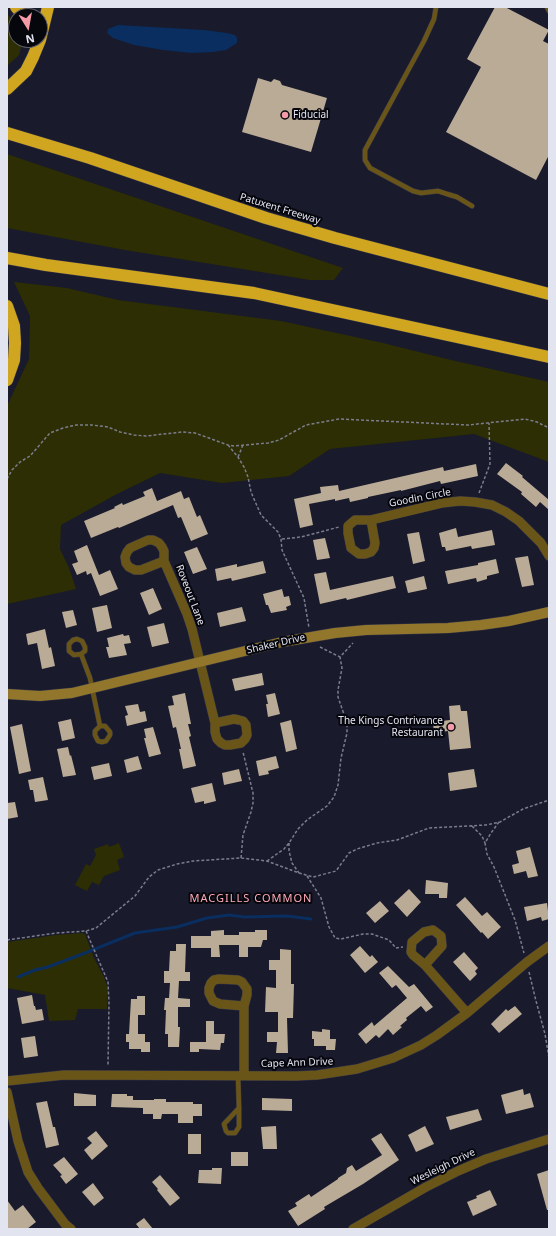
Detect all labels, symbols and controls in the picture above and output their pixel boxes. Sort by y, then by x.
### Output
north arrow [8,8,48,48]
text: N [24,31,36,48]
place label: Fiducial [293,109,329,121]
marker: Fiducial [280,110,290,120]
street label: Patuxent Freeway [238,191,322,227]
street label: Goodin Circle [388,486,452,510]
street label: Roveout Lane [173,563,207,627]
street label: Shaker Drive [246,631,306,657]
place label: The Kings Contrivance Restaurant [338,715,443,738]
marker: The Kings Contrivance Restaurant [446,722,456,732]
district label: MACGILLS COMMON [190,892,312,906]
street label: Cape Ann Drive [261,1056,333,1070]
street label: Wesleigh Drive [409,1146,477,1188]

